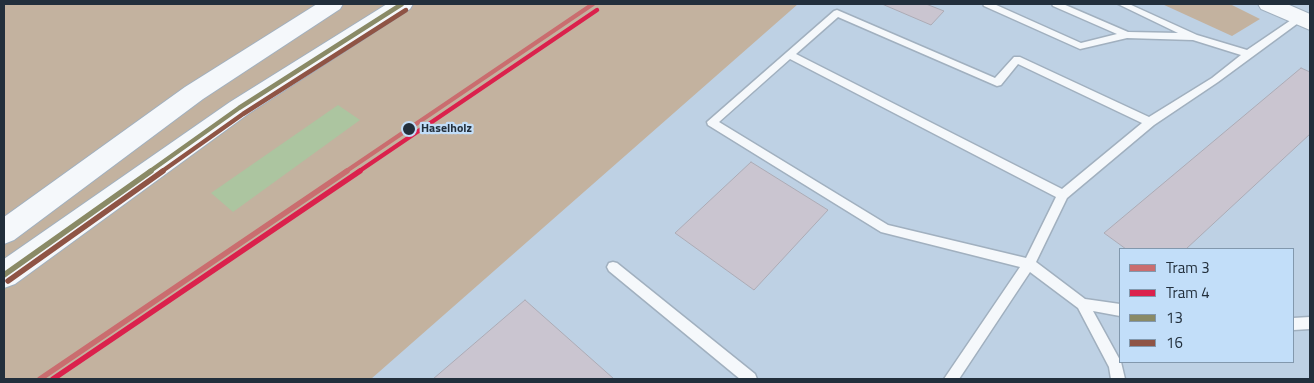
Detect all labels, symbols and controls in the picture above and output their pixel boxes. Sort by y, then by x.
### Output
marker: Haselholz [401,121,417,137]
place label: Haselholz [421,122,472,136]
legend [1119,248,1294,363]
text: Tram 3 [1166,256,1210,279]
text: Tram 4 [1166,281,1210,304]
text: 13 [1166,306,1183,329]
text: 16 [1166,331,1183,354]

